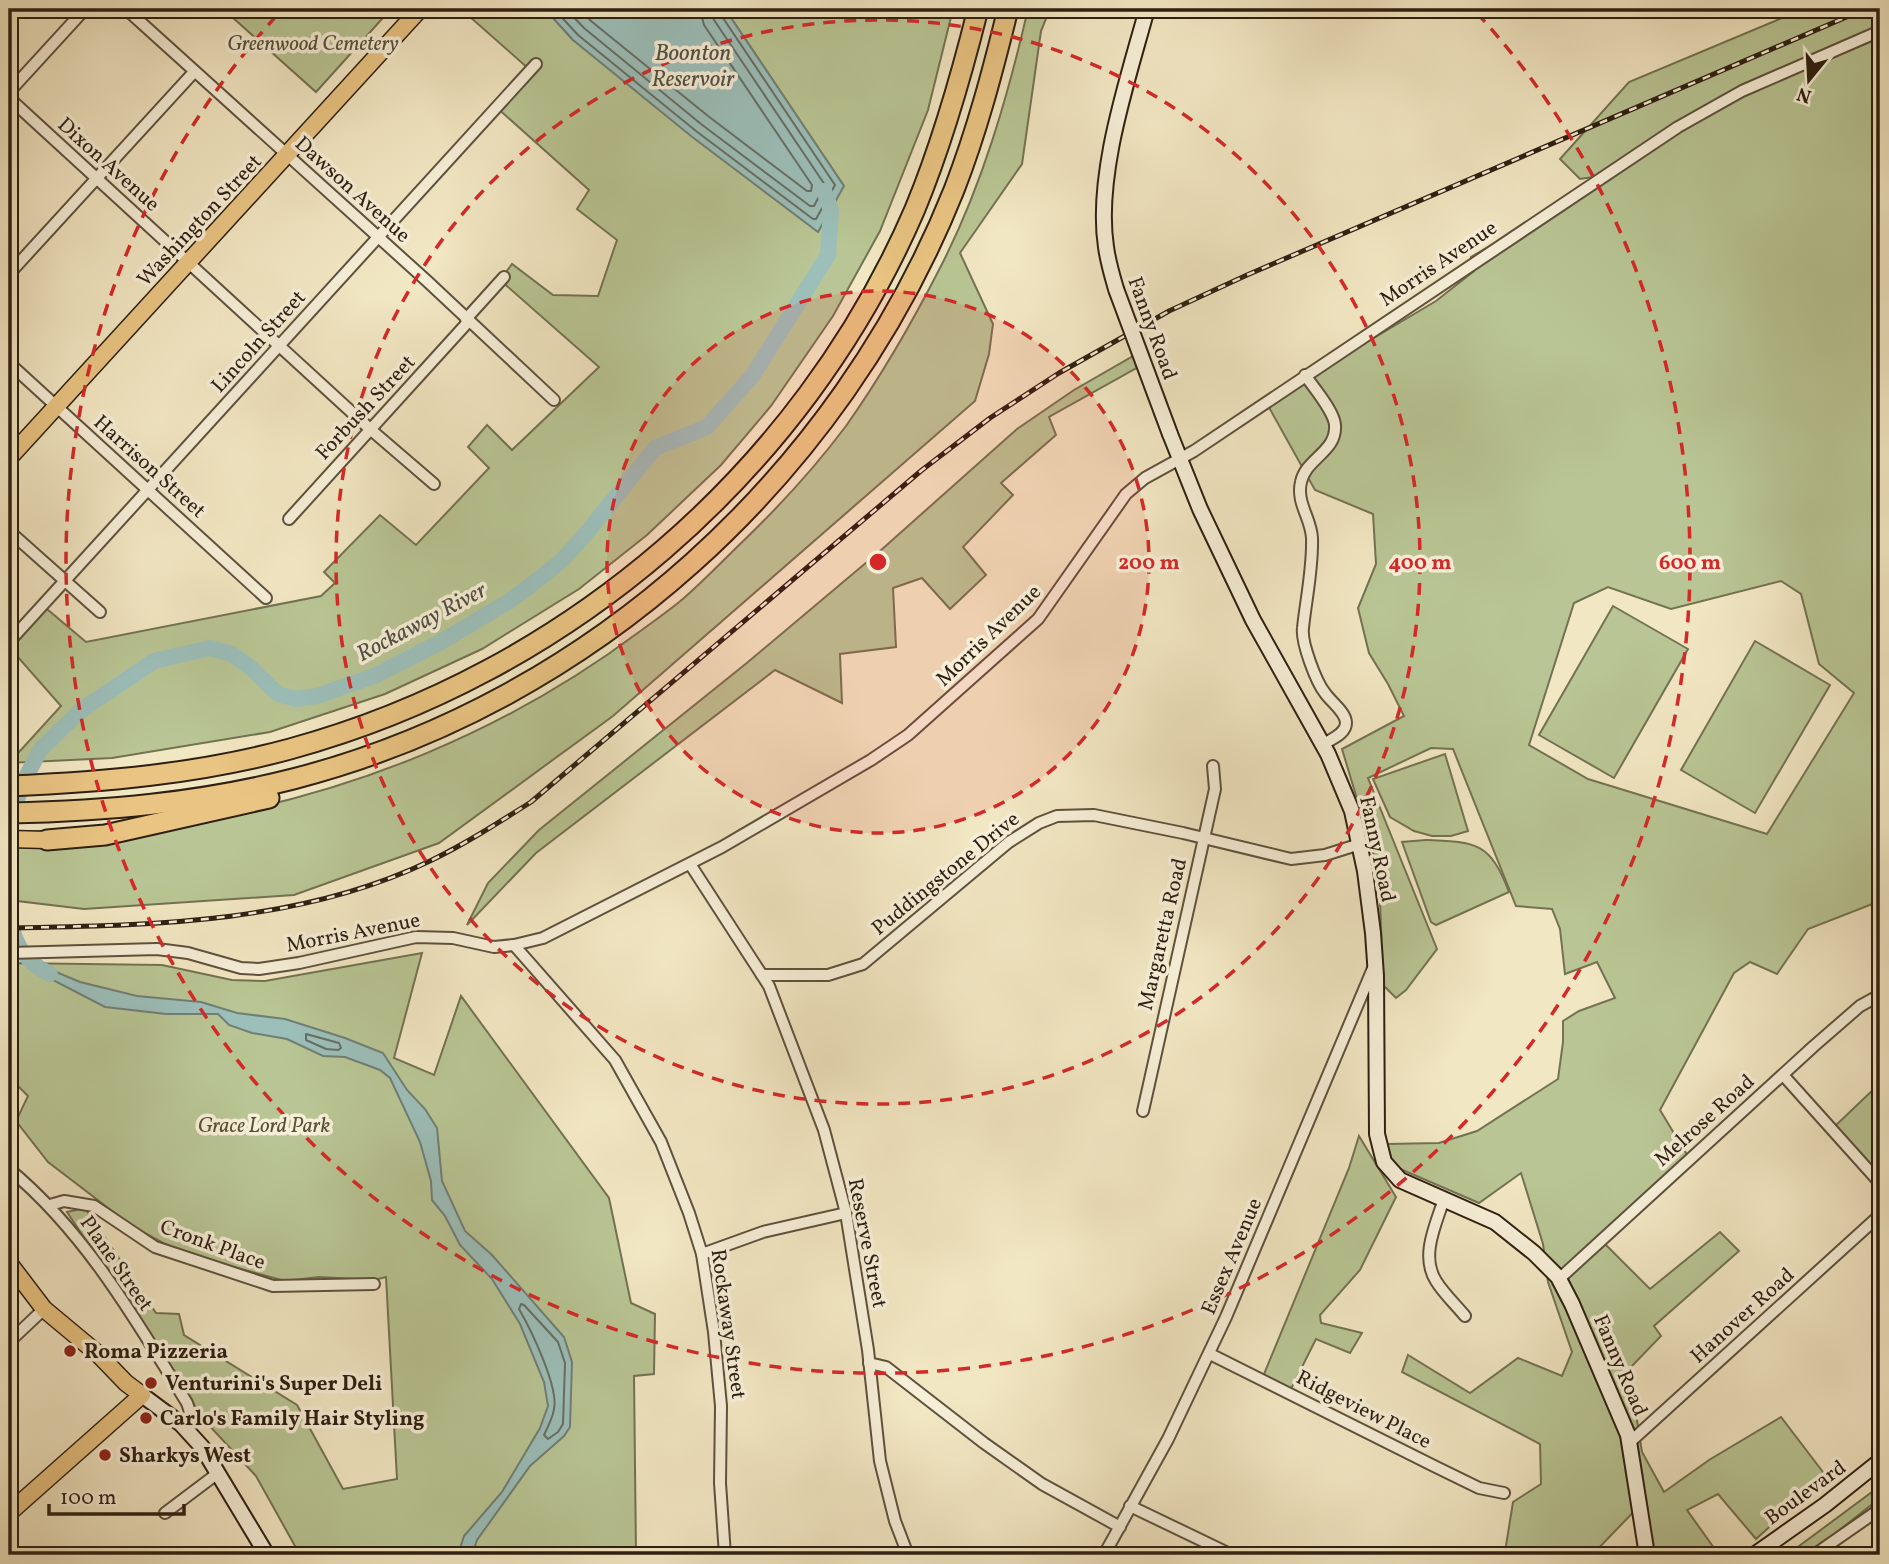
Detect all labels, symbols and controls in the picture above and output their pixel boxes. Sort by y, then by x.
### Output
park label: Greenwood Cemetery [227,30,399,59]
water label: Boonton Reservoir [651,38,735,96]
north arrow [1773,46,1843,116]
text: N [1794,80,1815,109]
street label: Dixon Avenue [50,111,166,219]
street label: Dawson Avenue [288,130,416,250]
street label: Washington Street [131,149,269,294]
street label: Morris Avenue [1374,214,1503,314]
street label: Fanny Road [1120,273,1184,384]
street label: Lincoln Street [205,284,313,400]
street label: Forbush Street [310,349,423,467]
street label: Harrison Street [86,409,212,525]
text: 200 m [1118,549,1180,578]
text: 400 m [1389,549,1451,578]
text: 600 m [1659,549,1721,578]
centre of rings [866,550,890,574]
water label: Rockaway River [351,575,493,671]
street label: Morris Avenue [930,578,1048,694]
street label: Fanny Road [1351,794,1402,905]
street label: Puddingstone Drive [866,805,1026,943]
street label: Margaretta Road [1132,855,1195,1013]
street label: Morris Avenue [284,906,423,961]
street label: Melrose Road [1649,1068,1761,1174]
park label: Grace Lord Park [198,1112,330,1141]
street label: Reserve Street [840,1176,893,1311]
street label: Essex Avenue [1195,1194,1270,1320]
street label: Plane Street [72,1210,159,1318]
street label: Cronk Place [156,1213,269,1278]
street label: Rockaway Street [703,1247,752,1401]
street label: Hanover Road [1685,1262,1801,1371]
street label: Fanny Road [1585,1310,1654,1421]
place label: Roma Pizzeria [84,1338,228,1367]
marker: Roma Pizzeria [62,1343,78,1359]
street label: Ridgeview Place [1291,1364,1436,1457]
place label: Venturini's Super Deli [165,1370,382,1399]
marker: Venturini's Super Deli [143,1375,159,1391]
place label: Carlo's Family Hair Styling [160,1405,425,1434]
marker: Carlo's Family Hair Styling [138,1410,154,1426]
place label: Sharkys West [119,1442,251,1471]
marker: Sharkys West [97,1447,113,1463]
street label: Boulevard [1759,1454,1853,1533]
scale bar [49,1473,184,1517]
text: 100 m [60,1484,117,1513]

